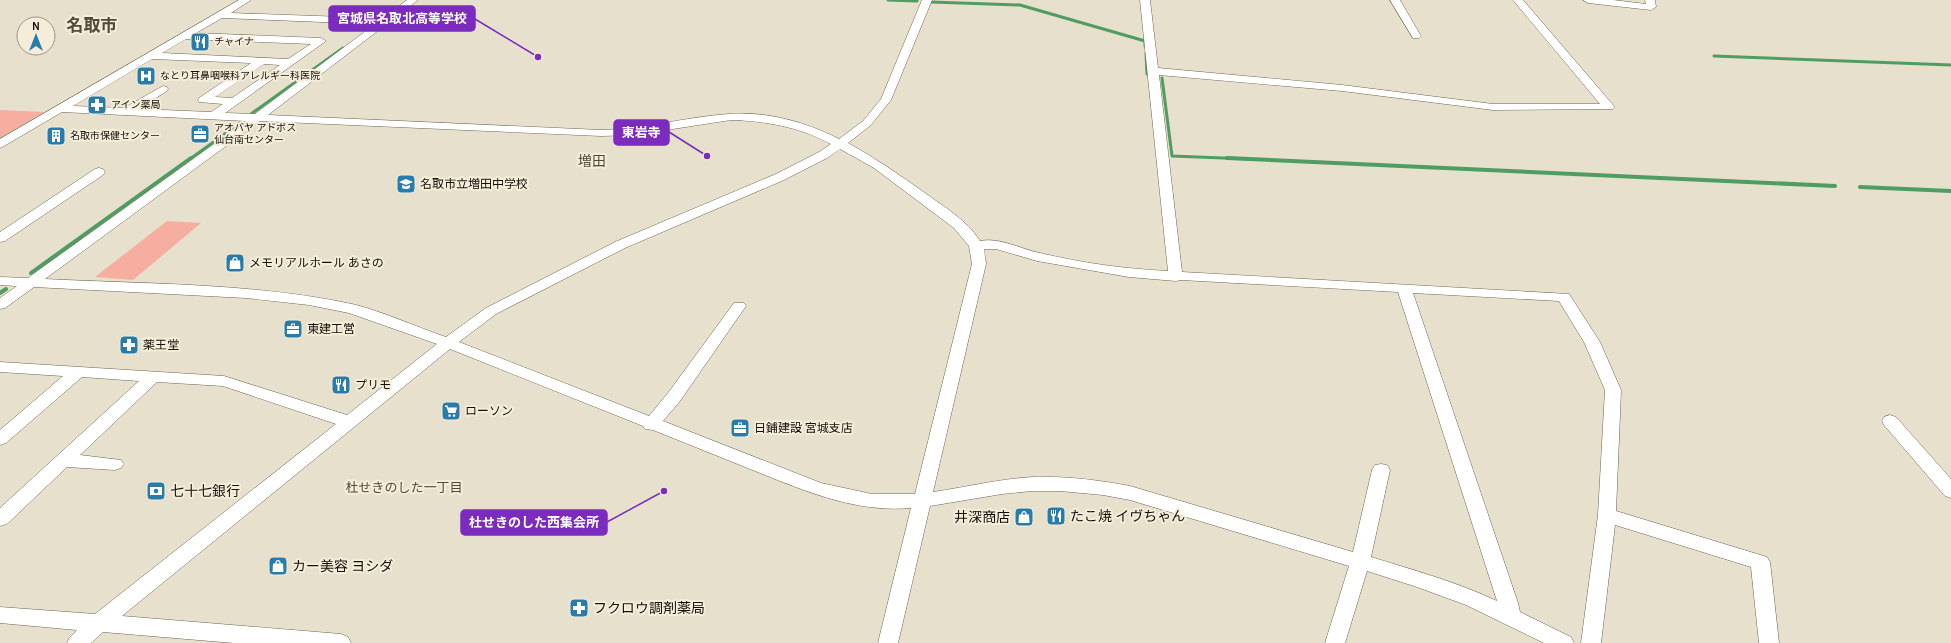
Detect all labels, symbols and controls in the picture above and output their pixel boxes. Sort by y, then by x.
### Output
callout: 宮城県名取北高等学校 [329,6,475,31]
text: 宮城県名取北高等学校 [337,11,467,26]
district label: 名取市 [67,15,118,35]
north arrow [16,16,56,56]
text: N [32,20,40,33]
restaurant icon: チャイナ [189,31,211,53]
place label: チャイナ [214,36,254,48]
hospital icon: なとり耳鼻咽喉科アレルギー科医院 [135,65,157,87]
place label: なとり耳鼻咽喉科アレルギー科医院 [160,70,320,82]
pharmacy icon: アイン薬局 [86,94,108,116]
place label: アイン薬局 [111,99,161,111]
callout: 東岩寺 [614,120,669,145]
place label: アオバヤ アドポス 仙台南センター [214,122,296,146]
office icon: アオバヤ アドポス 仙台南センター [189,123,211,145]
building icon: 名取市保健センター [45,125,67,147]
text: 東岩寺 [621,125,661,140]
place label: 名取市保健センター [70,130,160,142]
district label: 増田 [578,153,606,170]
school or university icon: 名取市立増田中学校 [395,173,417,195]
place label: 名取市立増田中学校 [420,177,528,191]
shop icon: メモリアルホール あさの [224,252,246,274]
place label: メモリアルホール あさの [249,256,384,270]
office icon: 東建工営 [282,318,304,340]
place label: 東建工営 [307,322,355,336]
pharmacy icon: 薬王堂 [118,334,140,356]
place label: 薬王堂 [143,338,179,352]
restaurant icon: プリモ [330,374,352,396]
place label: プリモ [355,378,391,392]
supermarket icon: ローソン [440,400,462,422]
place label: ローソン [465,404,513,418]
office icon: 日鋪建設 宮城支店 [729,417,751,439]
place label: 日鋪建設 宮城支店 [754,421,853,435]
bank icon: 七十七銀行 [145,480,167,502]
district label: 杜せきのした一丁目 [345,480,463,495]
place label: 七十七銀行 [170,483,240,500]
restaurant icon: たこ焼 イヴちゃん [1045,505,1067,527]
shop icon: 井深商店 [1013,506,1035,528]
place label: たこ焼 イヴちゃん [1070,508,1185,525]
place label: 井深商店 [954,509,1010,526]
callout: 杜せきのした西集会所 [461,510,607,535]
text: 杜せきのした西集会所 [469,515,599,530]
shop icon: カー美容 ヨシダ [267,555,289,577]
place label: カー美容 ヨシダ [292,558,393,575]
pharmacy icon: フクロウ調剤薬局 [568,597,590,619]
place label: フクロウ調剤薬局 [593,600,705,617]

